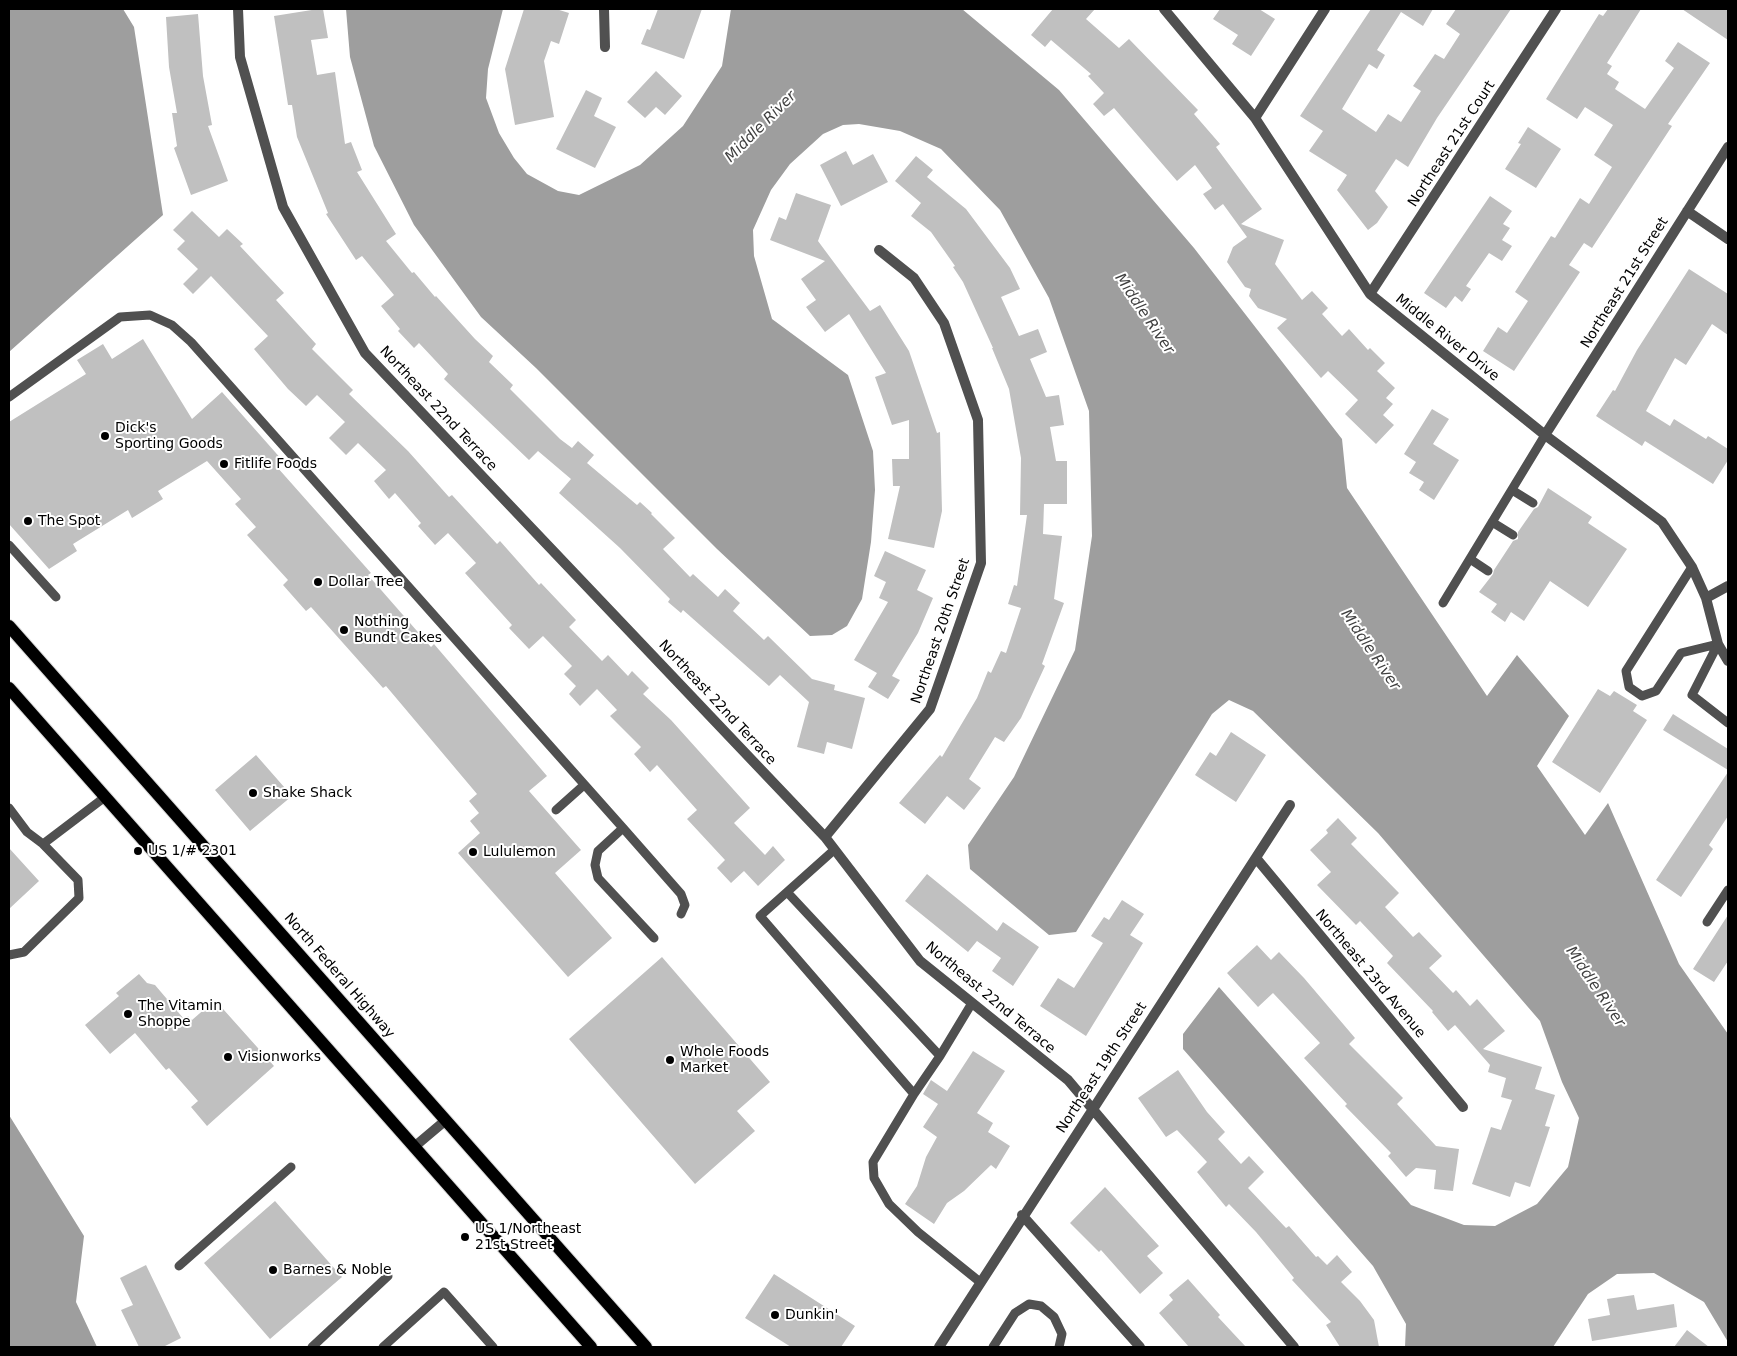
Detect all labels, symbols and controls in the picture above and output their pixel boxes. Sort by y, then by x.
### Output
street label: Northeast 21st Court [1405,78,1499,210]
water label: Middle River [722,88,800,166]
street label: Northeast 21st Street [1578,214,1672,352]
water label: Middle River [1110,270,1178,358]
street label: Middle River Drive [1392,291,1502,385]
street label: Northeast 22nd Terrace [376,343,500,475]
place label: Dick's Sporting Goods [115,420,223,452]
marker: Dick's Sporting Goods [99,430,111,442]
place label: Fitlife Foods [234,456,317,472]
marker: Fitlife Foods [218,458,230,470]
place label: The Spot [38,513,100,529]
marker: The Spot [22,515,34,527]
street label: Northeast 20th Street [908,556,974,706]
place label: Dollar Tree [328,574,403,590]
marker: Dollar Tree [312,576,324,588]
water label: Middle River [1336,606,1404,694]
place label: Nothing Bundt Cakes [354,614,442,646]
marker: Nothing Bundt Cakes [338,624,350,636]
street label: Northeast 22nd Terrace [655,637,779,769]
place label: Shake Shack [263,785,352,801]
marker: Shake Shack [247,787,259,799]
place label: US 1/# 2301 [148,843,237,859]
place label: Lululemon [483,844,556,860]
marker: US 1/# 2301 [132,845,144,857]
marker: Lululemon [467,846,479,858]
street label: Northeast 23rd Avenue [1311,906,1429,1042]
street label: North Federal Highway [280,910,398,1042]
street label: Northeast 22nd Terrace [922,939,1058,1057]
water label: Middle River [1561,943,1629,1031]
place label: The Vitamin Shoppe [138,998,222,1030]
street label: Northeast 19th Street [1053,999,1151,1137]
marker: The Vitamin Shoppe [122,1008,134,1020]
place label: Whole Foods Market [680,1044,769,1076]
place label: Visionworks [238,1049,321,1065]
marker: Visionworks [222,1051,234,1063]
marker: Whole Foods Market [664,1054,676,1066]
place label: US 1/Northeast 21st Street [475,1221,581,1254]
marker: US 1/Northeast 21st Street [459,1231,471,1243]
place label: Barnes & Noble [283,1262,392,1278]
marker: Barnes & Noble [267,1264,279,1276]
place label: Dunkin' [785,1307,838,1323]
marker: Dunkin' [769,1309,781,1321]

